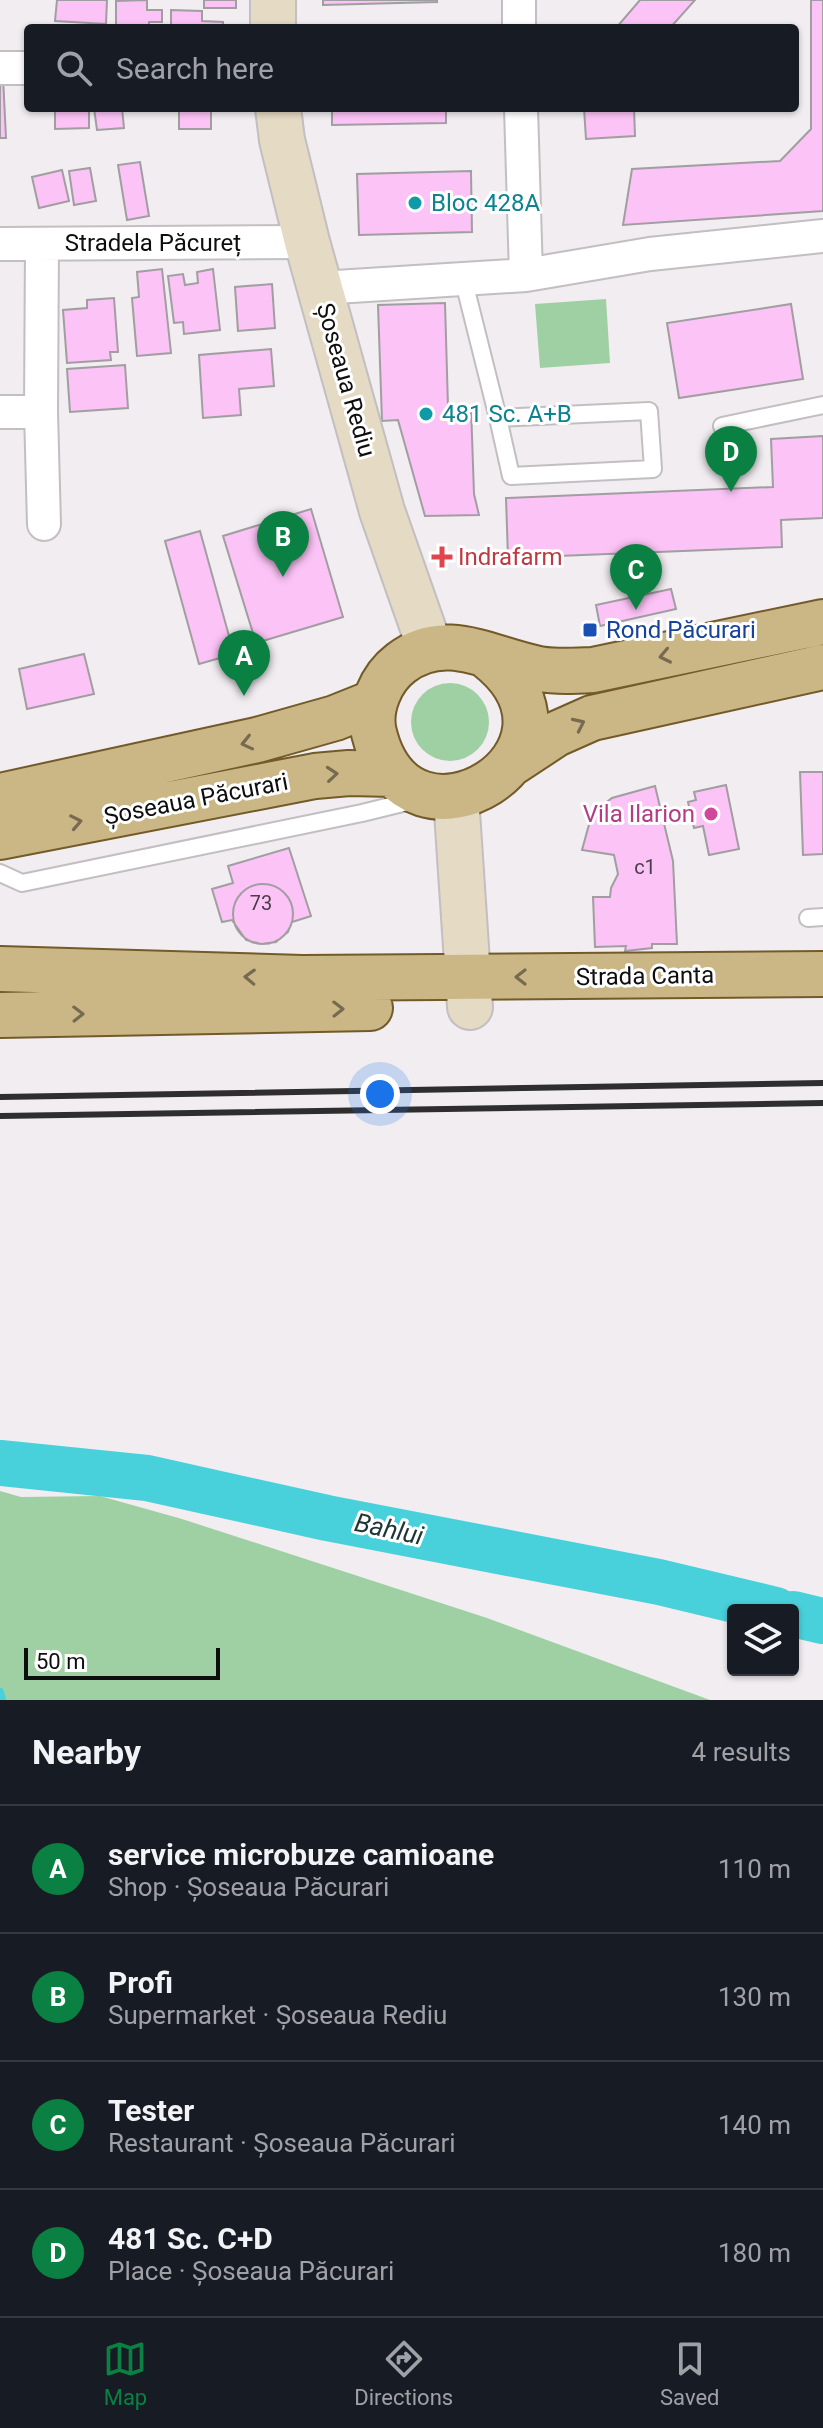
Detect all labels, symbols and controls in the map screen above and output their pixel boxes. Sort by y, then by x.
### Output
search box [24,24,799,112]
icon: search [52,46,96,90]
text: Search here [116,51,274,86]
place label: Bloc 428A [431,189,540,217]
marker: Bloc 428A [406,194,424,212]
street label: Stradela Păcureț [65,229,241,257]
street label: Șoseaua Rediu [311,300,381,460]
place label: 481 Sc. A+B [442,400,572,428]
marker: 481 Sc. A+B [417,405,435,423]
pin: D [705,426,757,492]
pin: B [257,511,309,577]
place label: Indrafarm [458,543,563,571]
pin: C [610,544,662,610]
marker: Indrafarm [433,548,451,566]
place label: Rond Păcurari [606,616,756,644]
marker: Rond Păcurari [581,621,599,639]
pin: A [218,630,270,696]
one-way arrow [658,647,672,664]
one-way arrow [570,718,585,734]
one-way arrow [241,733,255,750]
one-way arrow [326,766,339,783]
street label: Șoseaua Păcurari [102,767,290,831]
place label: Vila Ilarion [583,800,695,828]
marker: Vila Ilarion [702,805,720,823]
one-way arrow [69,814,83,831]
house number: c1 [634,855,656,879]
house number: 73 [250,891,272,915]
street label: Strada Canta [576,961,714,991]
one-way arrow [243,968,256,985]
one-way arrow [514,968,527,986]
one-way arrow [332,1000,345,1018]
one-way arrow [72,1005,85,1022]
your location [360,1074,400,1114]
water label: Bahlui [352,1507,427,1551]
map controls [727,1604,799,1676]
button: layers [727,1604,799,1676]
scale bar [24,1644,220,1680]
text: 50 m [36,1649,85,1674]
text: Nearby [32,1732,141,1772]
text: 4 results [692,1737,791,1767]
text: service microbuze camioane [108,1837,494,1872]
text: A [49,1854,67,1884]
text: 110 m [718,1854,791,1884]
text: Shop · Șoseaua Păcurari [108,1872,389,1902]
text: Profi [108,1965,173,2000]
text: B [50,1982,66,2012]
text: 130 m [718,1982,791,2012]
text: Supermarket · Șoseaua Rediu [108,2000,447,2030]
text: Tester [108,2093,194,2128]
text: C [49,2110,67,2140]
text: 140 m [718,2110,791,2140]
text: Restaurant · Șoseaua Păcurari [108,2128,456,2158]
text: 481 Sc. C+D [108,2221,273,2256]
text: D [50,2238,66,2268]
text: 180 m [718,2238,791,2268]
text: Place · Șoseaua Păcurari [108,2256,394,2286]
tab: Map [103,2337,147,2410]
tab: Directions [354,2337,453,2410]
tab: Saved [660,2337,720,2410]

